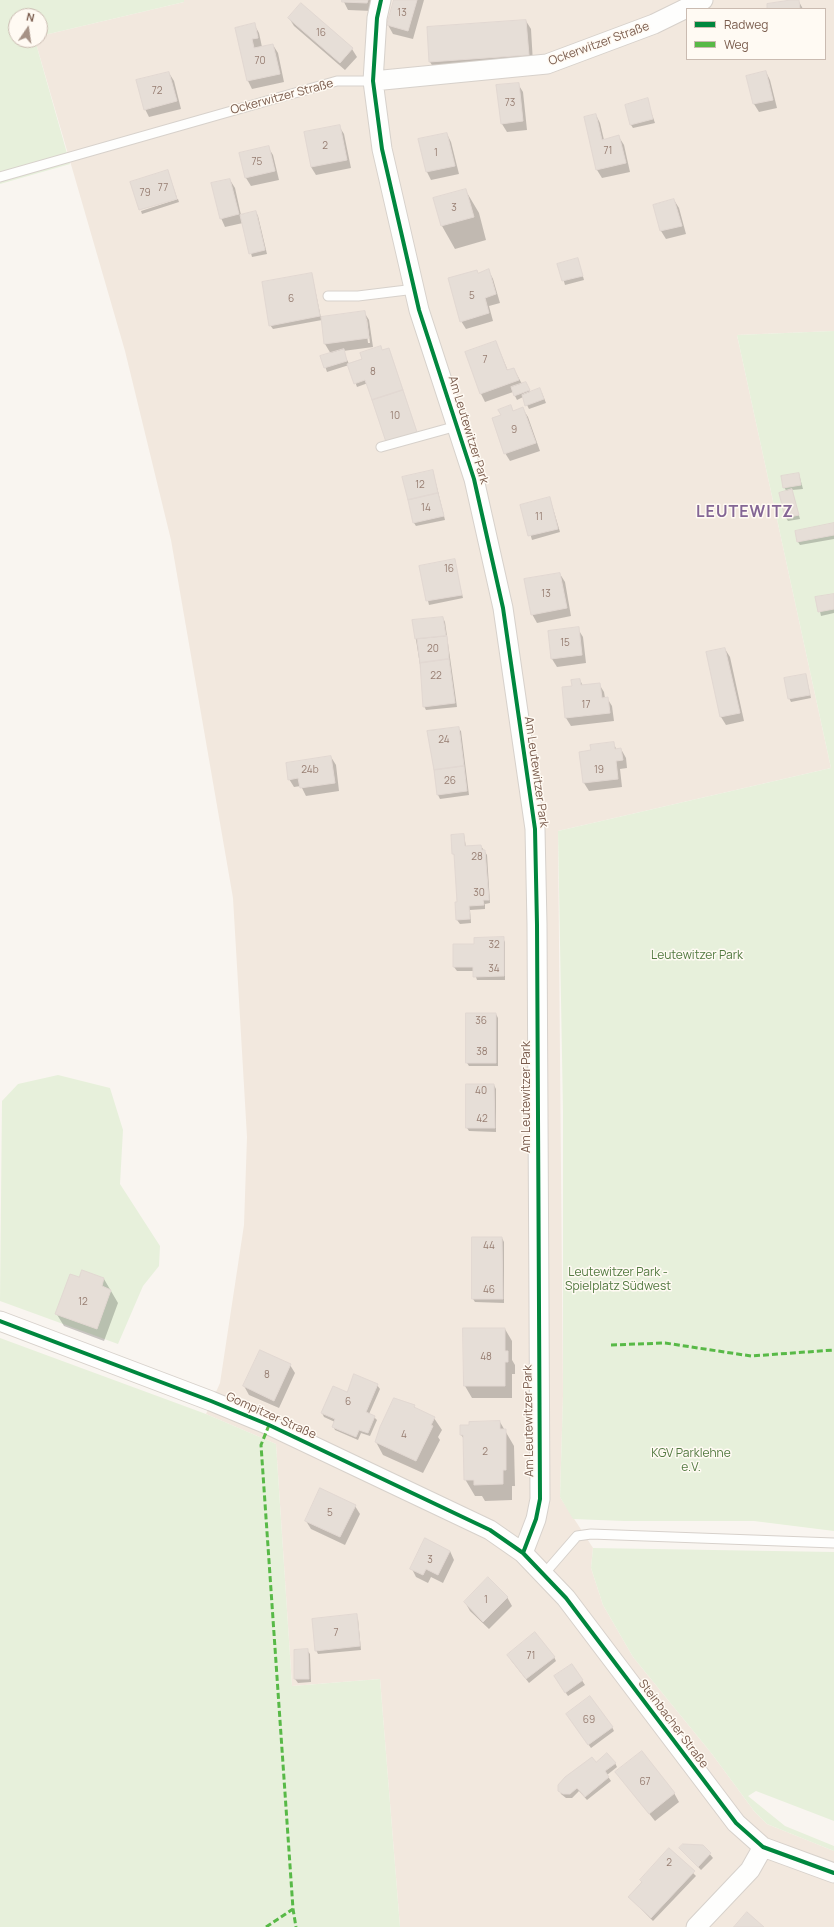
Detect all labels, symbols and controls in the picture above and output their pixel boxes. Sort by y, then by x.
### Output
house number: 13 [397,7,407,19]
north arrow [8,8,48,48]
legend [686,8,826,60]
text: N [25,9,36,25]
text: Radweg [724,16,768,33]
street label: Ockerwitzer Straße [547,19,651,69]
house number: 16 [316,27,326,39]
text: Weg [724,36,749,53]
house number: 70 [254,55,266,67]
street label: Ockerwitzer Straße [229,76,335,118]
house number: 72 [152,85,162,97]
house number: 73 [505,97,515,109]
house number: 2 [322,140,328,152]
house number: 71 [604,145,612,157]
house number: 1 [434,147,438,159]
house number: 75 [252,156,262,168]
house number: 77 [158,182,168,194]
house number: 79 [139,187,151,199]
house number: 3 [451,202,457,214]
house number: 5 [469,290,475,302]
house number: 6 [288,293,294,305]
house number: 7 [482,354,488,366]
house number: 8 [370,366,376,378]
street label: Am Leutewitzer Park [445,374,491,486]
house number: 10 [390,410,400,422]
house number: 9 [511,424,517,436]
house number: 12 [415,479,425,491]
house number: 14 [421,502,431,514]
district label: LEUTEWITZ [696,503,794,523]
house number: 11 [535,511,543,523]
house number: 16 [444,563,454,575]
house number: 13 [541,588,551,600]
house number: 15 [560,637,570,649]
house number: 20 [427,643,439,655]
house number: 22 [430,670,442,682]
house number: 17 [582,699,590,711]
street label: Am Leutewitzer Park [521,715,551,829]
house number: 24 [438,734,450,746]
house number: 24b [301,764,319,776]
house number: 19 [594,764,604,776]
house number: 26 [444,775,456,787]
house number: 28 [471,851,483,863]
house number: 30 [473,887,485,899]
house number: 32 [488,939,500,951]
park label: Leutewitzer Park [651,949,743,963]
house number: 34 [488,963,500,975]
house number: 36 [475,1015,487,1027]
street label: Am Leutewitzer Park [520,1041,534,1153]
house number: 38 [476,1046,488,1058]
house number: 40 [475,1085,487,1097]
house number: 42 [476,1113,488,1125]
house number: 44 [483,1240,495,1252]
park label: Leutewitzer Park - Spielplatz Südwest [565,1266,671,1294]
house number: 46 [483,1284,495,1296]
house number: 12 [78,1296,88,1308]
house number: 48 [480,1351,492,1363]
street label: Am Leutewitzer Park [521,1365,537,1477]
house number: 8 [264,1369,270,1381]
street label: Gompitzer Straße [224,1390,318,1442]
house number: 6 [345,1396,351,1408]
house number: 4 [401,1429,407,1441]
house number: 2 [482,1446,488,1458]
park label: KGV Parklehne e.V. [651,1447,731,1475]
house number: 5 [327,1507,333,1519]
house number: 3 [427,1554,433,1566]
house number: 1 [484,1594,488,1606]
house number: 7 [333,1627,339,1639]
house number: 71 [527,1650,535,1662]
street label: Steinbacher Straße [635,1677,711,1771]
house number: 69 [583,1714,595,1726]
house number: 67 [639,1776,651,1788]
house number: 2 [666,1857,672,1869]

